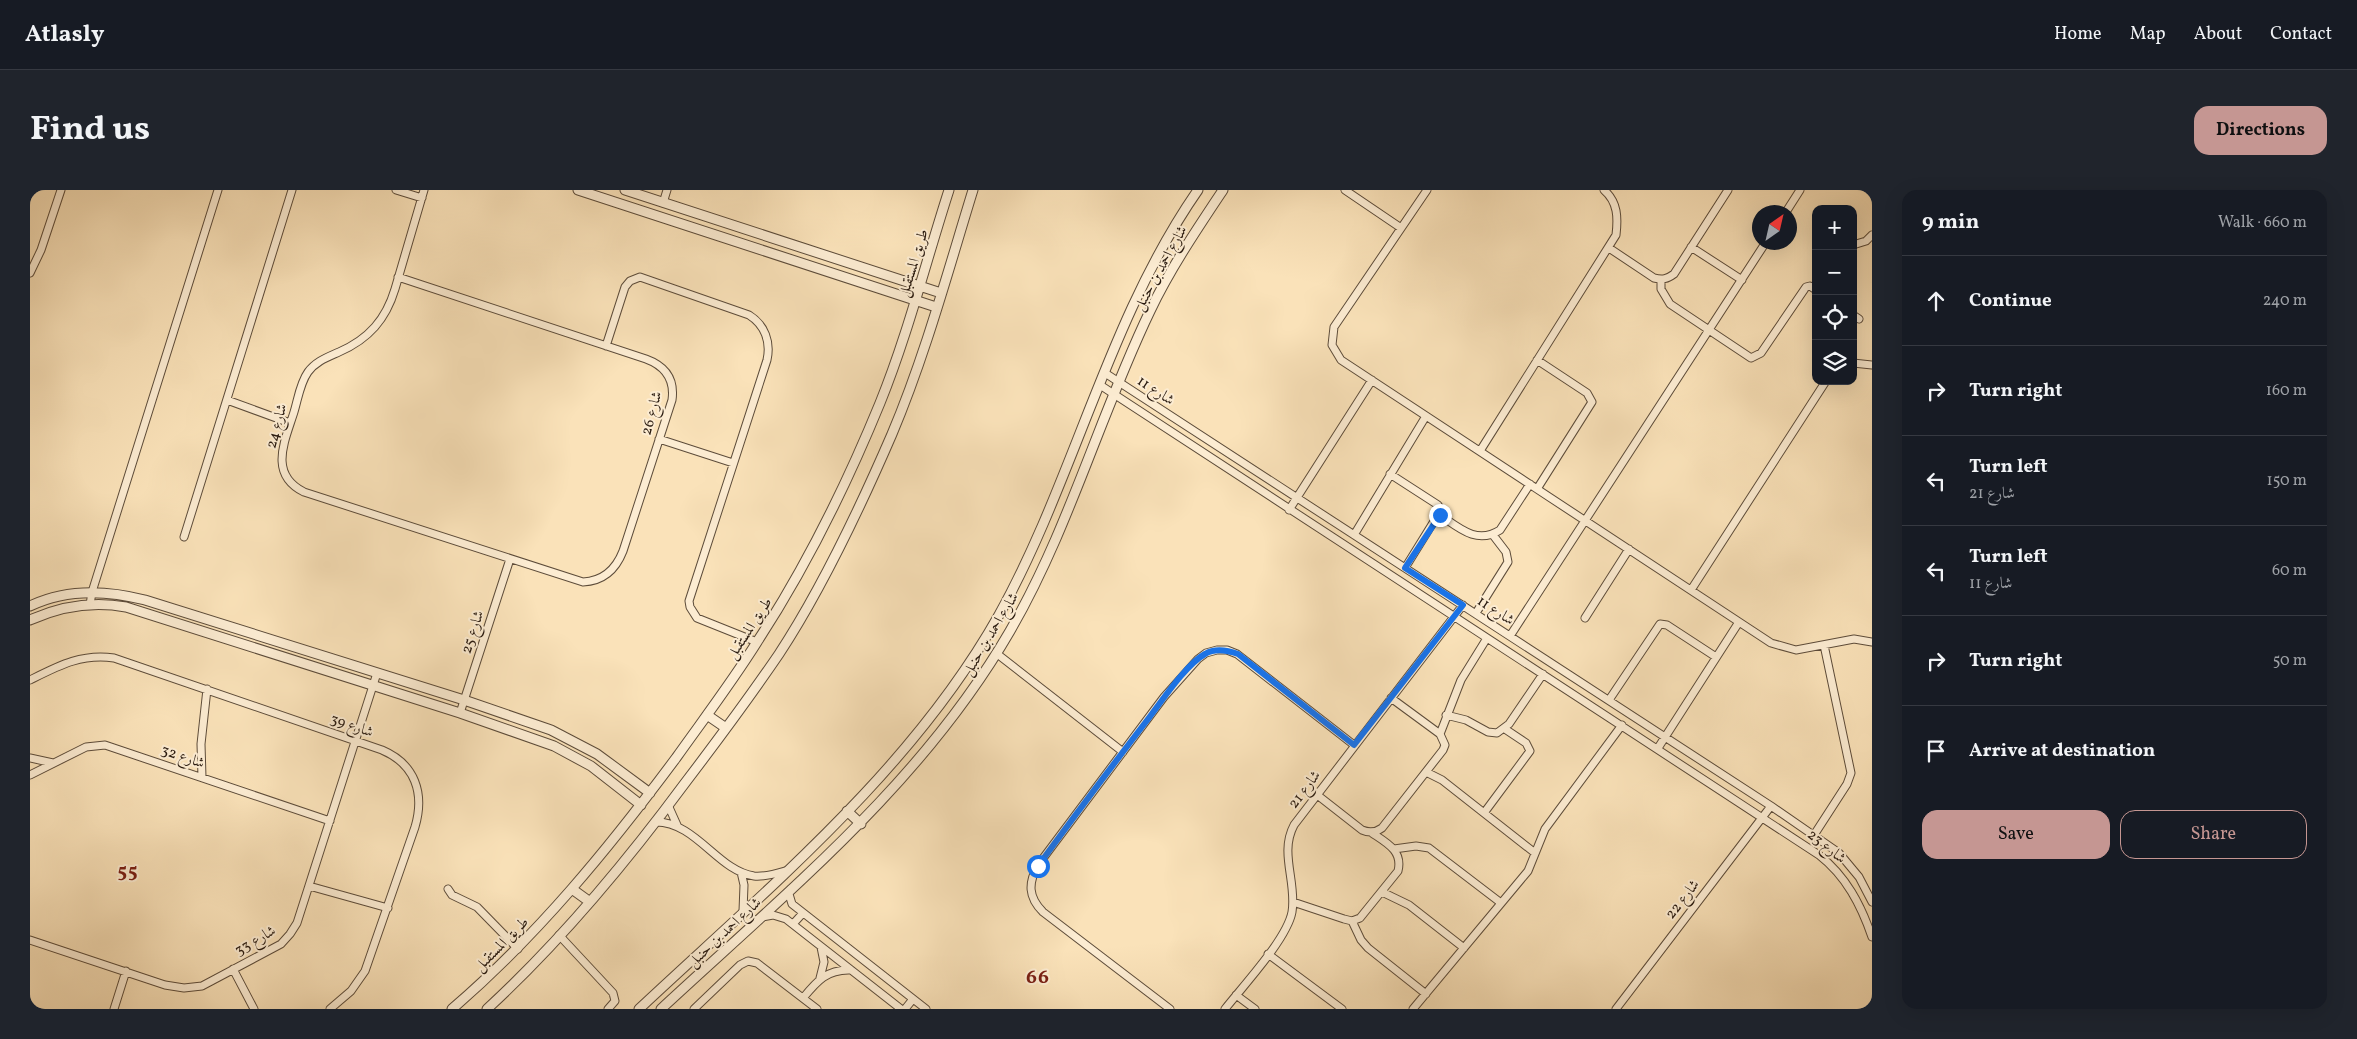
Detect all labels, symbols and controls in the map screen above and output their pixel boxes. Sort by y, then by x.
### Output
text: Atlasly [25,18,104,52]
text: Home [2054,22,2102,47]
text: Map [2130,22,2166,47]
text: About [2194,22,2242,47]
text: Contact [2270,22,2332,47]
text: Find us [30,106,150,154]
button: Directions [2194,106,2327,155]
north arrow [1752,205,1797,250]
map controls [1812,205,1857,385]
button: + [1812,205,1857,250]
text: 9 min [1922,208,1979,237]
text: Walk · 660 m [2218,212,2307,234]
street label: شارع احمد بن حنبل [1129,222,1194,316]
street label: طريق المستقبل [894,227,935,300]
button: − [1812,250,1857,295]
icon: ahead [1922,287,1950,315]
text: Continue [1969,288,2052,314]
text: 240 m [2263,290,2307,312]
button: locate [1812,295,1857,340]
button: layers [1812,340,1857,385]
street label: شارع 11 [1132,371,1178,412]
icon: right [1922,377,1950,405]
text: Turn right [1969,378,2062,404]
text: 160 m [2266,380,2307,402]
street label: شارع 26 [637,389,669,438]
street label: شارع 24 [261,402,294,451]
text: Turn left [1969,454,2048,480]
icon: left [1922,467,1950,495]
text: 150 m [2266,470,2307,492]
text: شارع 21 [1969,483,2015,505]
route end [1429,504,1452,527]
text: Turn left [1969,544,2048,570]
icon: left [1922,557,1950,585]
text: 60 m [2272,560,2307,582]
text: شارع 11 [1969,573,2012,595]
street label: شارع احمد بن حنبل [958,589,1025,681]
street label: شارع 11 [1472,591,1518,632]
street label: طريق المستقبل [722,594,778,664]
street label: شارع 25 [457,608,491,657]
icon: right [1922,647,1950,675]
text: Turn right [1969,648,2062,674]
text: 50 m [2273,650,2307,672]
street label: شارع 39 [327,709,376,744]
icon: arrive [1922,737,1950,765]
text: Arrive at destination [1969,738,2155,764]
street label: شارع 32 [158,740,207,776]
street label: شارع 21 [1284,766,1327,814]
button: Save [1922,810,2110,859]
button: Share [2120,810,2307,859]
street label: شارع 23 [1802,825,1850,870]
route start [1027,855,1050,878]
district label: 55 [117,858,139,886]
street label: شارع 22 [1661,876,1706,925]
street label: شارع احمد بن حنبل [683,893,767,974]
street label: طريق المستقبل [470,913,534,977]
street label: شارع 33 [231,921,281,962]
district label: 66 [1026,964,1050,992]

